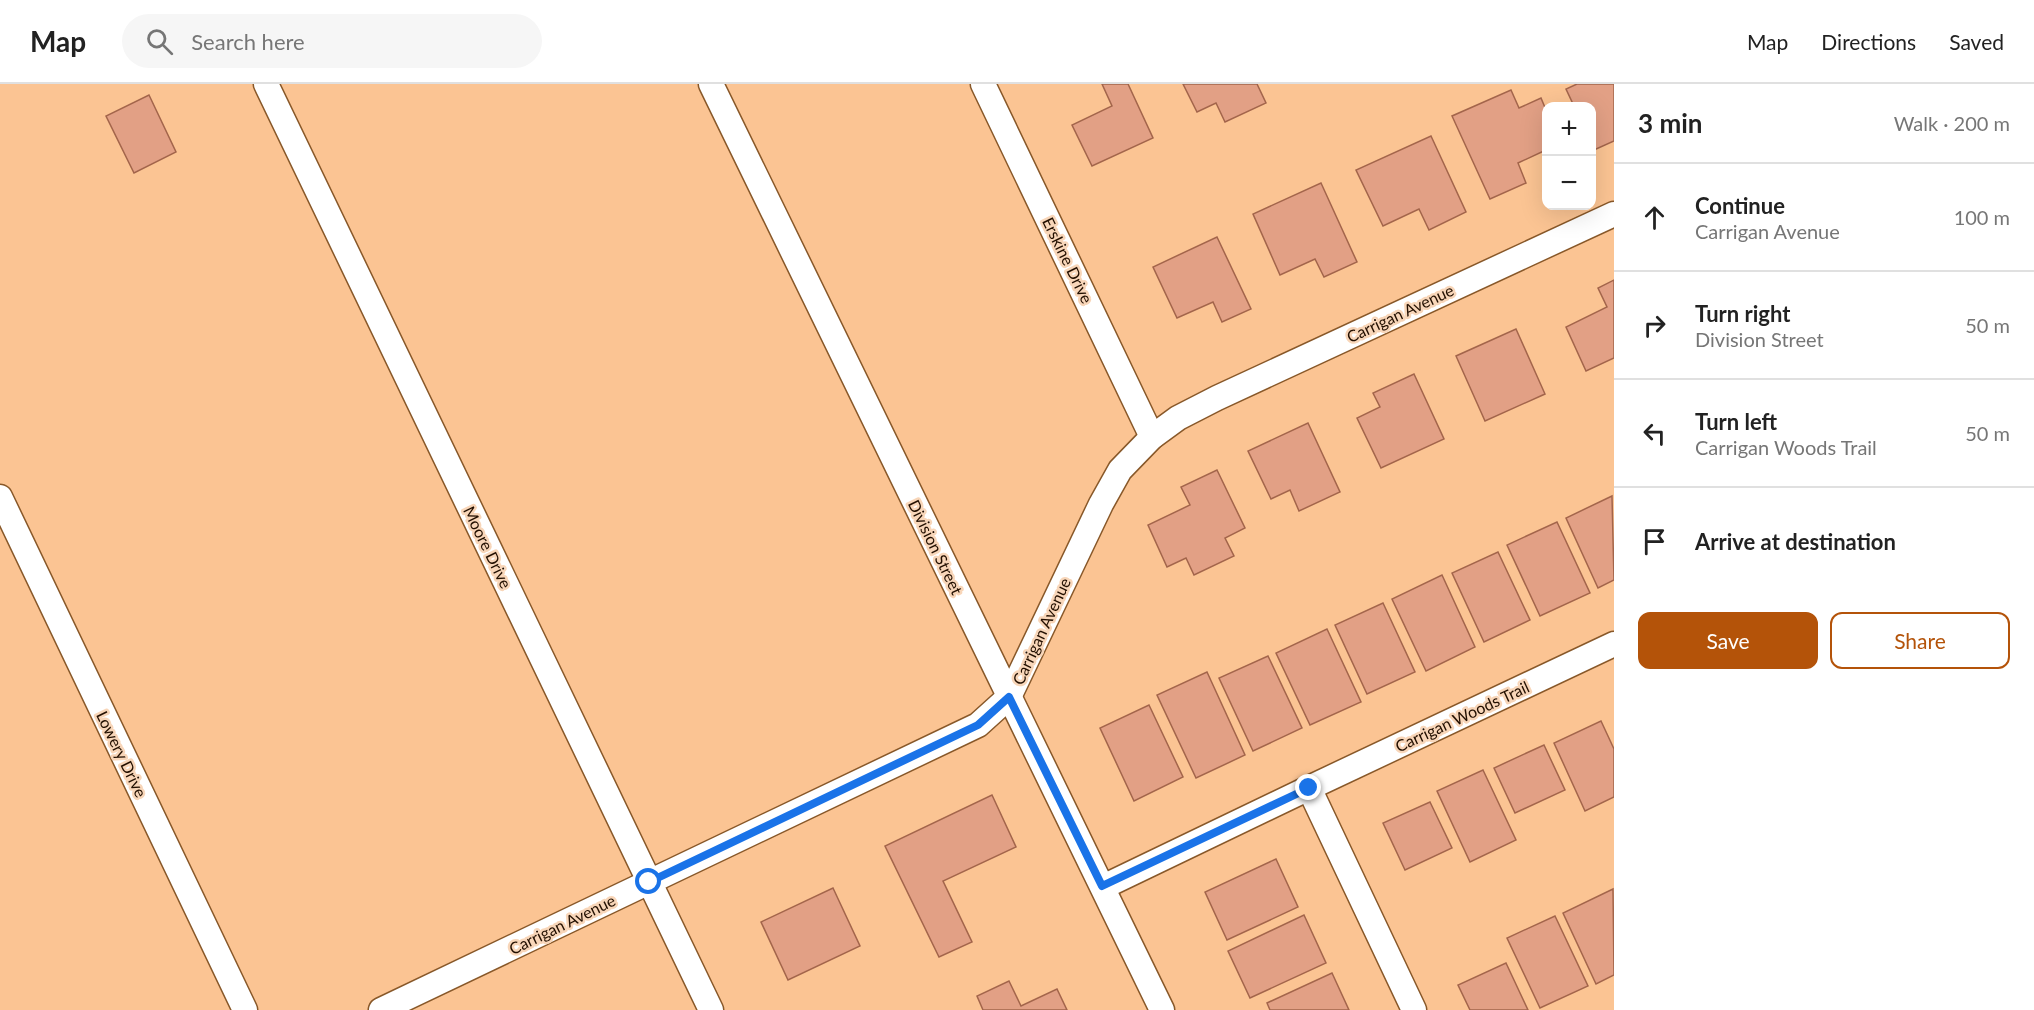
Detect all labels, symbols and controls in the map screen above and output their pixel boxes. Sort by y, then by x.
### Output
search box [122,14,542,68]
text: Map [30,24,86,58]
icon: search [143,25,176,58]
text: Search here [191,28,305,55]
text: Map [1747,29,1788,54]
text: Directions [1821,29,1916,54]
text: Saved [1949,29,2004,54]
map controls [1542,102,1596,210]
button: + [1542,102,1596,156]
text: 3 min [1638,107,1702,139]
text: Walk · 200 m [1894,111,2010,135]
button: − [1542,156,1596,210]
text: Continue [1695,192,1785,219]
icon: ahead [1638,201,1671,234]
text: 100 m [1954,205,2010,229]
street label: Erskine Drive [1039,214,1097,306]
text: Carrigan Avenue [1695,219,1840,243]
street label: Carrigan Avenue [1343,280,1457,346]
text: Turn right [1695,300,1790,327]
icon: right [1638,309,1671,342]
text: 50 m [1965,313,2010,337]
text: Division Street [1695,327,1824,351]
text: Turn left [1695,408,1777,435]
icon: left [1638,417,1671,450]
text: 50 m [1965,421,2010,445]
text: Carrigan Woods Trail [1695,435,1877,459]
street label: Division Street [905,497,967,598]
street label: Moore Drive [460,503,516,591]
icon: arrive [1638,525,1671,558]
text: Arrive at destination [1695,528,1896,555]
street label: Carrigan Avenue [1008,574,1074,688]
button: Save [1638,612,1818,669]
button: Share [1830,612,2010,669]
street label: Carrigan Woods Trail [1392,677,1532,755]
street label: Lowery Drive [93,708,151,800]
route end [1295,774,1321,800]
route start [635,868,661,894]
street label: Carrigan Avenue [506,890,618,958]

